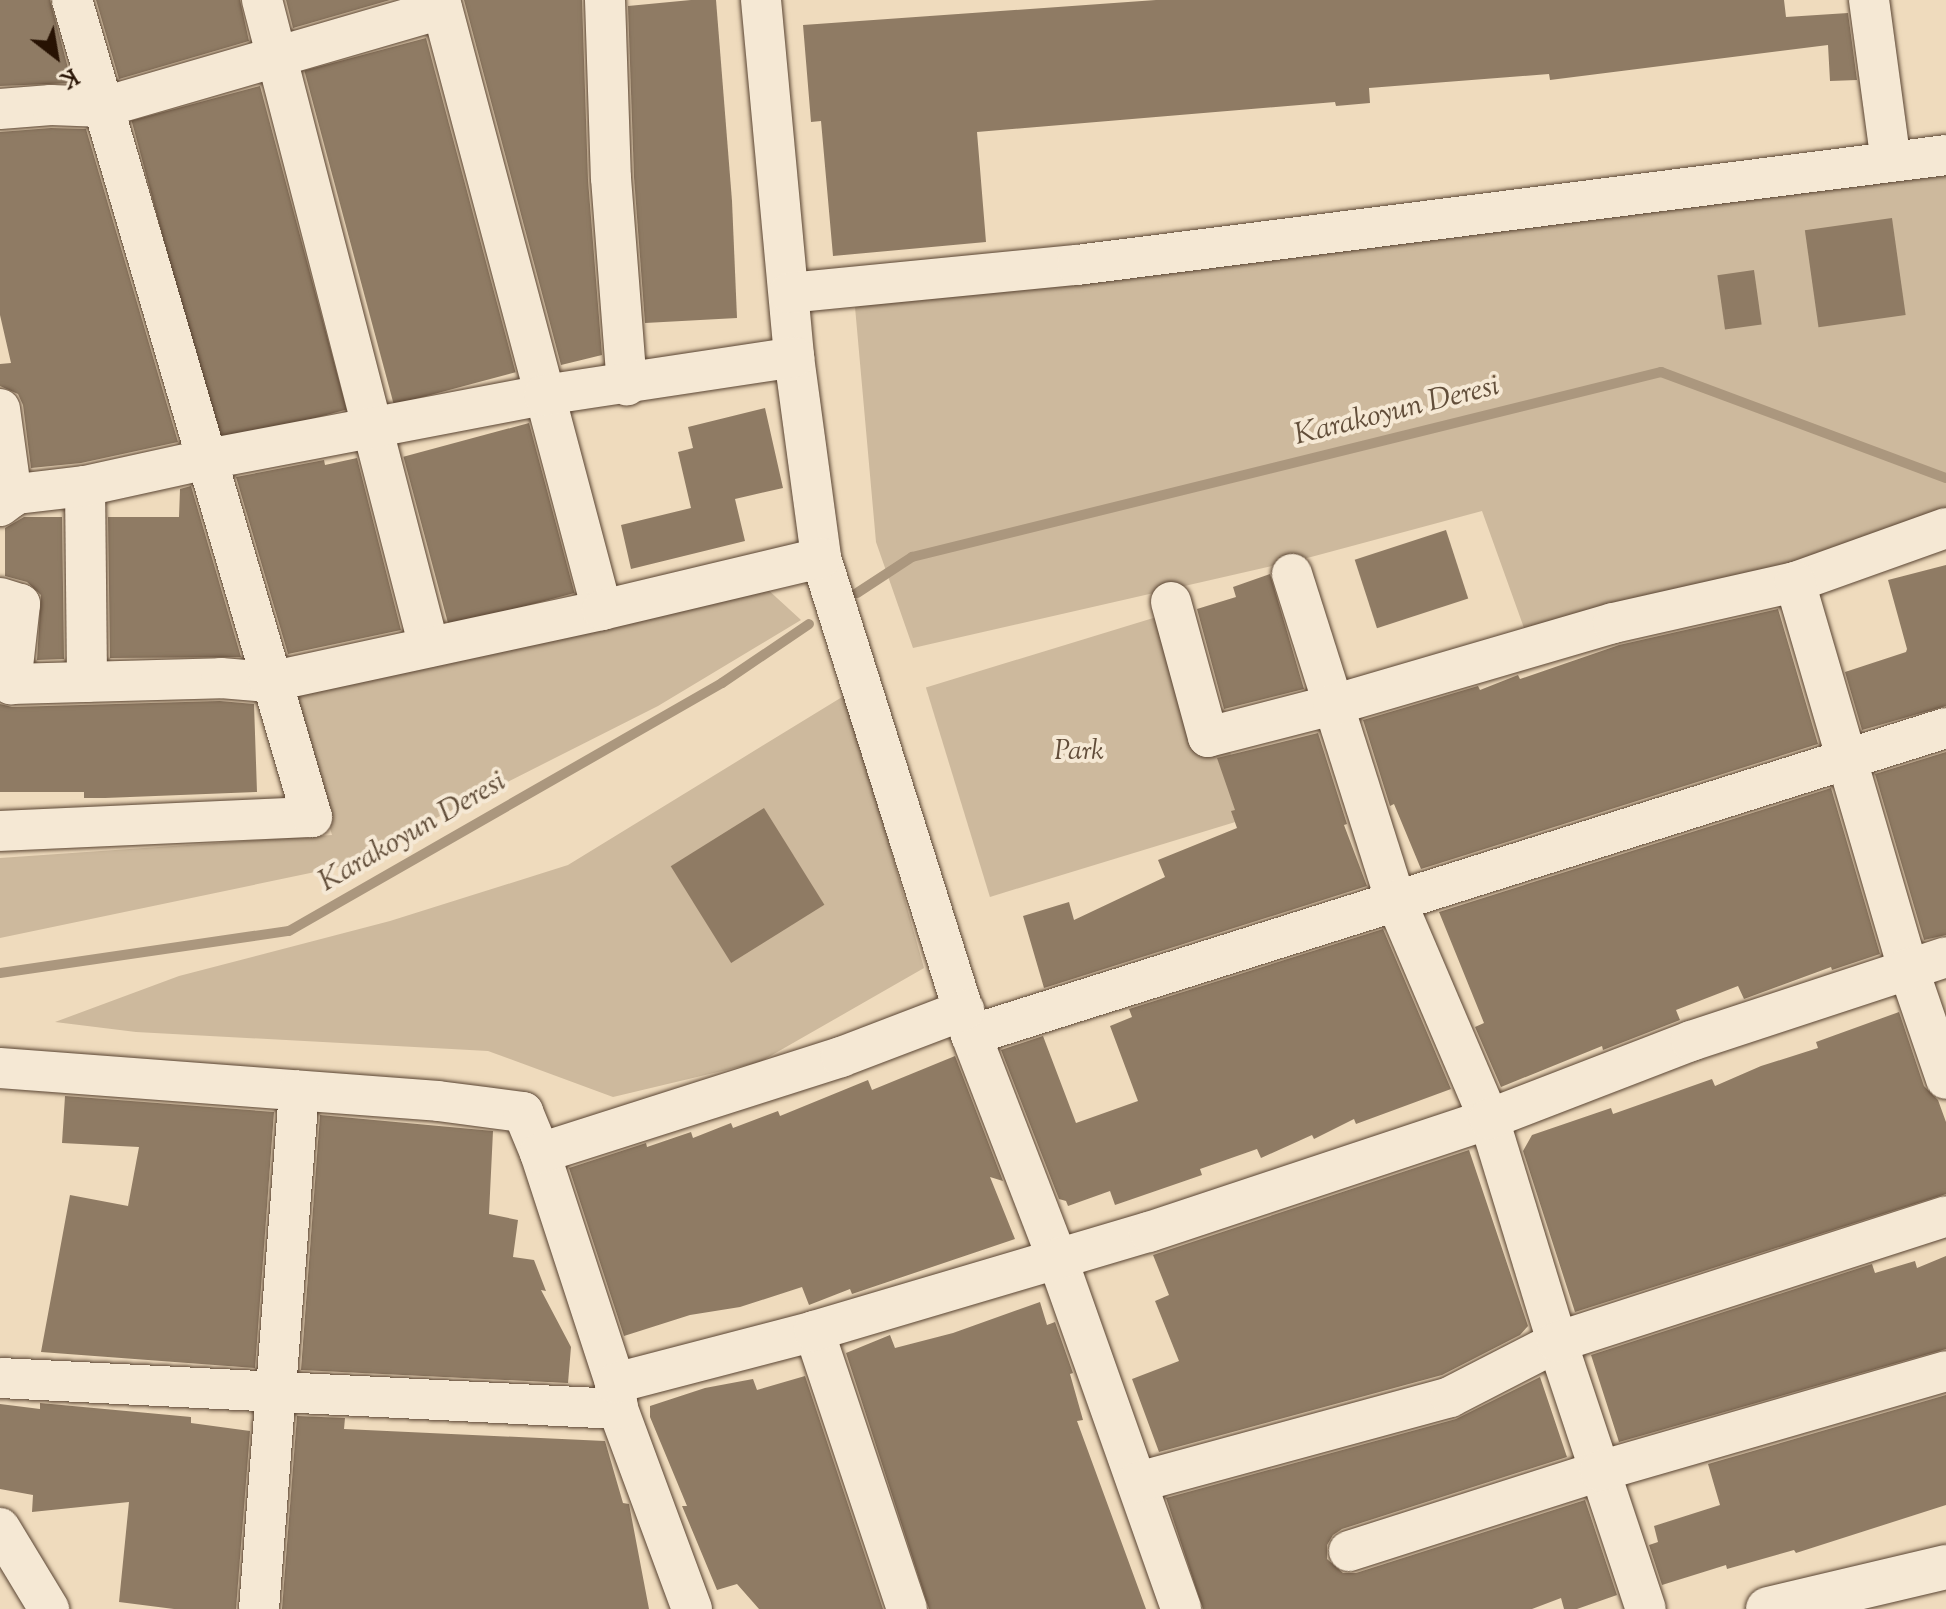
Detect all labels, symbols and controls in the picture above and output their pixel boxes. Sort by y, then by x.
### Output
north arrow [16,16,96,96]
text: K [53,59,83,94]
water label: Karakoyun Deresi [1291,369,1503,455]
park label: Park [1054,735,1104,769]
water label: Karakoyun Deresi [313,765,513,901]

